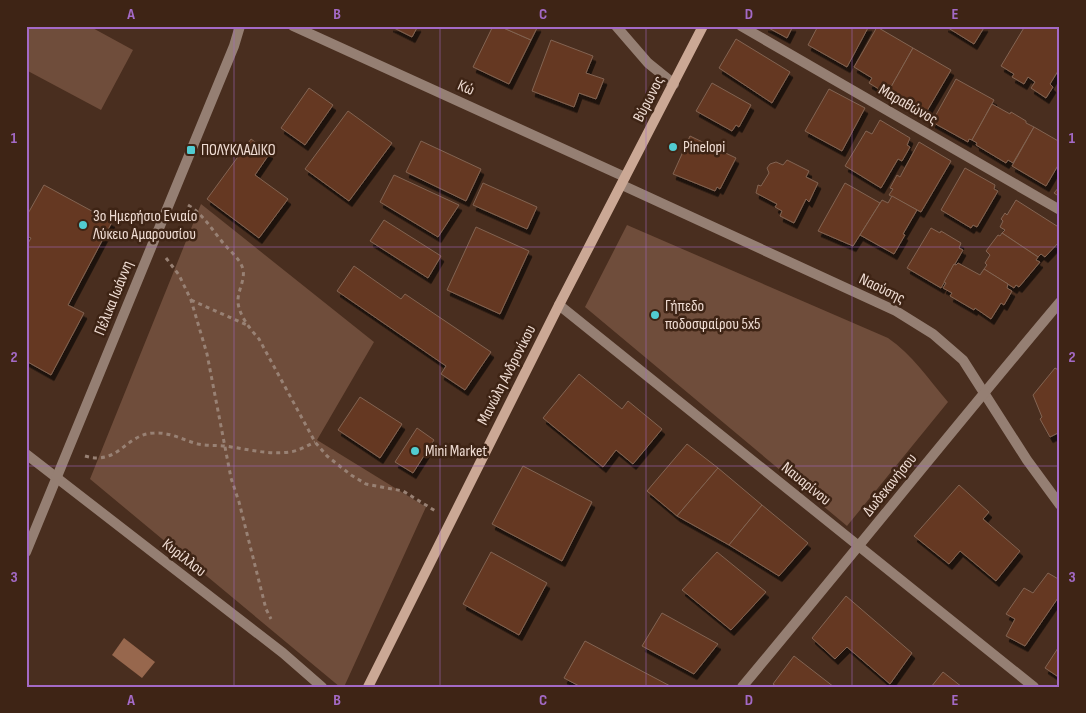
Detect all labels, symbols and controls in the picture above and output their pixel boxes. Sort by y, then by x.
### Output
text: A [126,5,135,24]
text: B [333,5,341,24]
text: C [539,5,547,24]
text: D [745,5,753,24]
text: E [952,5,959,24]
street label: Βύρωνος [629,73,669,125]
street label: Κώ [455,76,477,100]
street label: Μαραθώνος [875,80,941,130]
text: 1 [11,129,18,148]
text: 1 [1069,129,1076,148]
place label: Pinelopi [683,138,725,157]
place label: ΠΟΛΥΚΛΑΔΙΚΟ [201,141,276,160]
marker: Pinelopi [667,141,679,153]
marker: ΠΟΛΥΚΛΑΔΙΚΟ [185,144,197,156]
place label: 3ο Ημερήσιο Ενιαίο Λύκειο Αμαρουσίου [92,207,197,244]
marker: 3ο Ημερήσιο Ενιαίο Λύκειο Αμαρουσίου [77,219,89,231]
street label: Πέλικα Ιωάννη [90,258,138,338]
street label: Ναούσης [856,270,908,308]
place label: Γήπεδο ποδοσφαίρου 5x5 [665,297,760,334]
marker: Γήπεδο ποδοσφαίρου 5x5 [649,309,661,321]
street label: Μανώλη Ανδρονίκου [474,322,540,428]
text: 2 [10,348,18,367]
text: 2 [1068,348,1076,367]
place label: Mini Market [425,442,487,461]
marker: Mini Market [409,445,421,457]
street label: Δωδεκανήσου [859,450,921,520]
street label: Ναυαρίνου [777,458,835,510]
street label: Κυρίλλου [158,535,210,581]
text: 3 [10,568,18,587]
text: 3 [1068,568,1076,587]
text: A [126,691,135,710]
text: B [333,691,341,710]
text: C [539,691,547,710]
text: D [745,691,753,710]
text: E [952,691,959,710]

